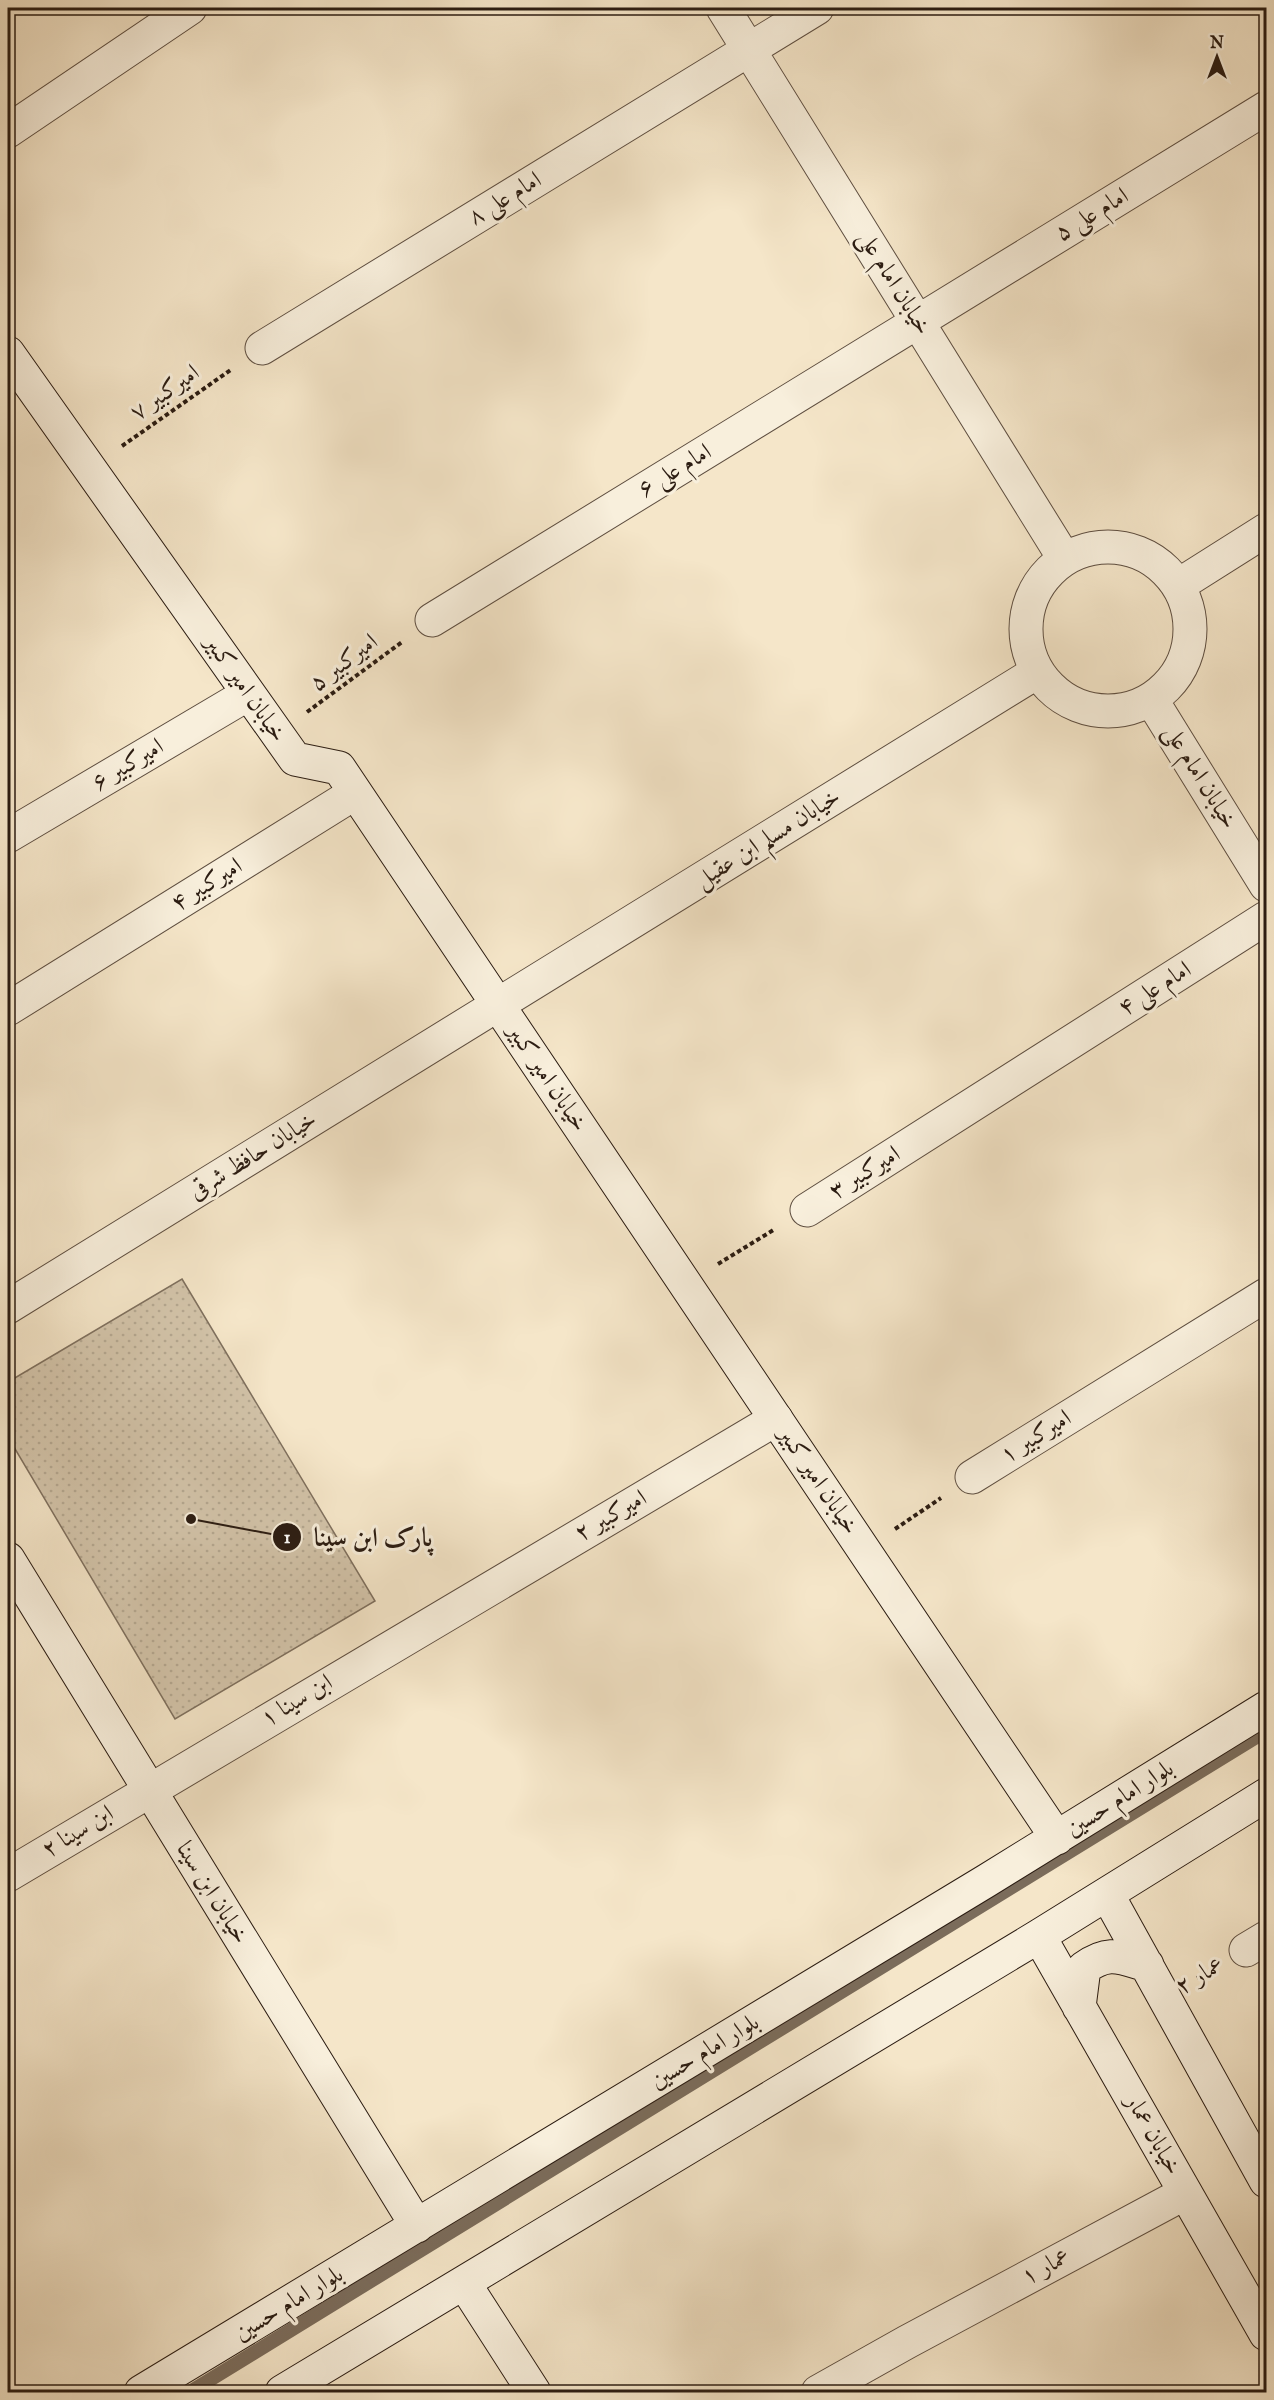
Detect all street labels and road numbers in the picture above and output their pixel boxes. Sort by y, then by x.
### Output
street label: امام علی ۸ [462,165,550,237]
street label: امام علی ۵ [1049,181,1137,253]
street label: خیابان امام علی [846,225,938,343]
street label: امیرکبیر ۷ [124,358,206,428]
street label: امام علی ۶ [632,437,720,509]
street label: خیابان امیر کبیر [195,627,293,749]
street label: امیرکبیر ۵ [303,627,385,699]
street label: خیابان امام علی [1152,719,1244,837]
street label: امیرکبیر ۶ [86,732,170,798]
street label: خیابان مسلم ابن عقیل [689,782,850,902]
street label: امیرکبیر ۴ [166,851,248,919]
street label: امام علی ۴ [1113,954,1200,1027]
street label: خیابان امیر کبیر [498,1015,594,1138]
street label: خیابان حافظ شرقی [183,1104,323,1208]
street label: امیرکبیر ۳ [824,1139,906,1207]
street label: امیرکبیر ۱ [995,1403,1077,1471]
street label: خیابان امیر کبیر [769,1418,865,1541]
street label: امیرکبیر ۲ [569,1483,653,1549]
street label: ابن سینا ۱ [255,1667,339,1735]
street label: بلوار امام حسین [1060,1754,1182,1848]
street label: ابن سینا ۲ [36,1798,120,1866]
street label: خیابان ابن سینا [168,1836,256,1950]
street label: عمار ۲ [1170,1950,1230,2002]
street label: بلوار امام حسین [645,2007,767,2100]
street label: خیابان عمار [1117,2087,1188,2181]
street label: عمار ۱ [1016,2241,1076,2293]
street label: بلوار امام حسین [229,2259,351,2352]

